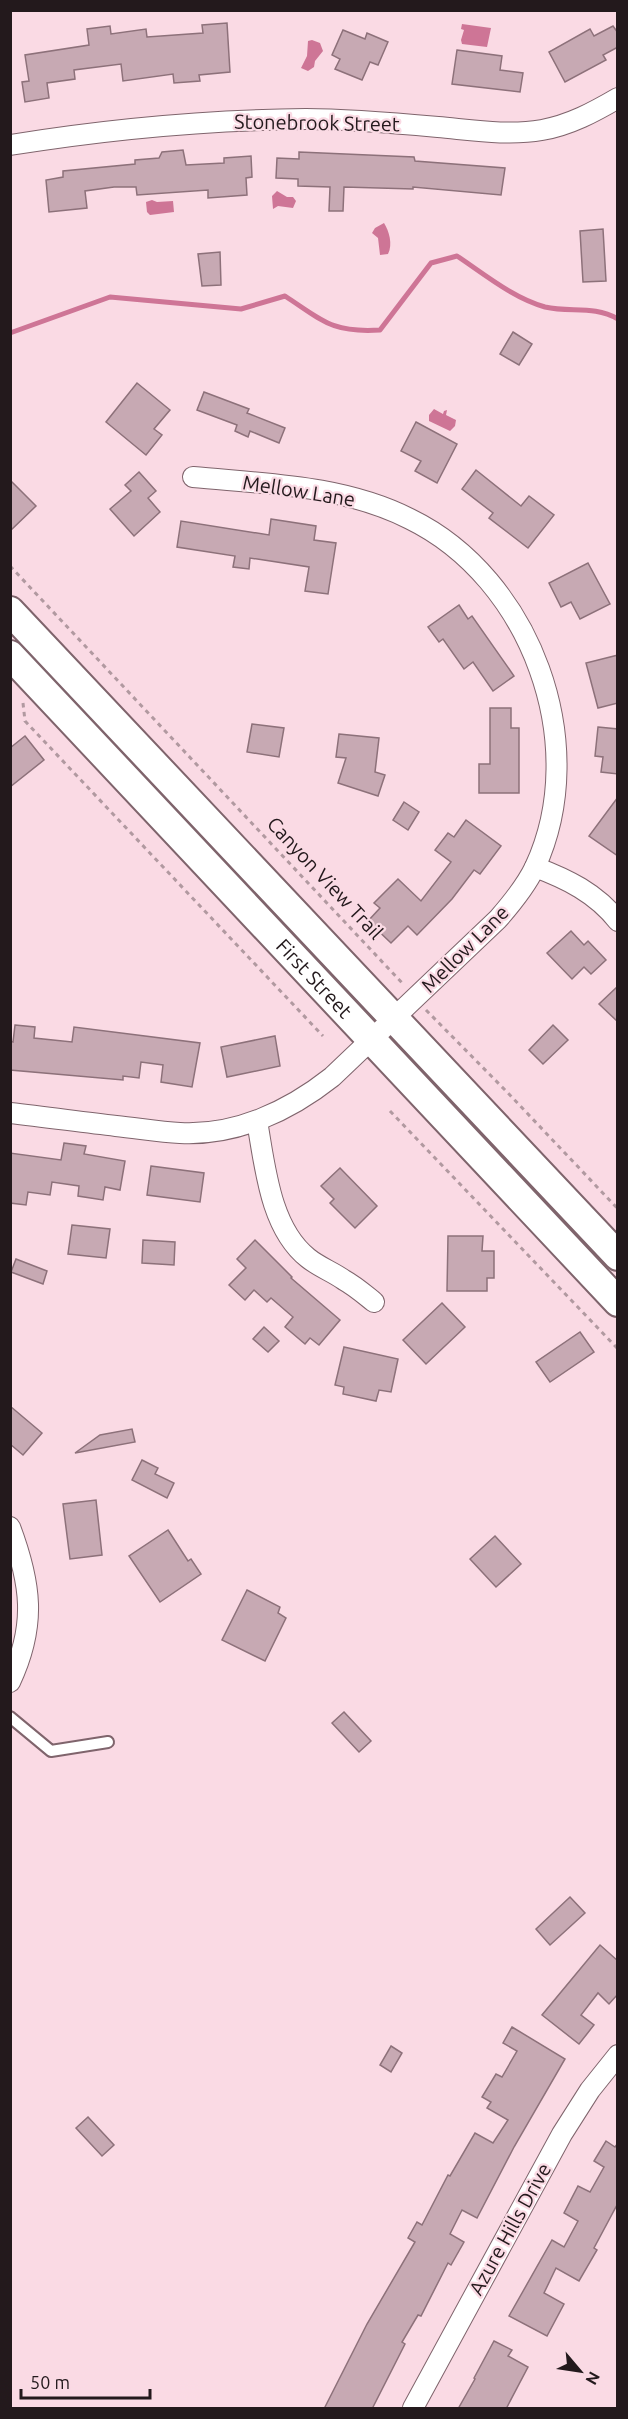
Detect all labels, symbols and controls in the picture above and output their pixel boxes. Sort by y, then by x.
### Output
street label: Stonebrook Street [234,110,400,135]
street label: Mellow Lane [241,470,357,511]
street label: Canyon View Trail [263,812,388,944]
street label: Mellow Lane [416,900,513,997]
street label: First Street [272,934,357,1023]
street label: Azure Hills Drive [464,2159,555,2299]
north arrow [550,2341,610,2401]
scale bar [21,2362,150,2400]
text: N [582,2369,604,2388]
text: 50 m [30,2372,70,2392]

